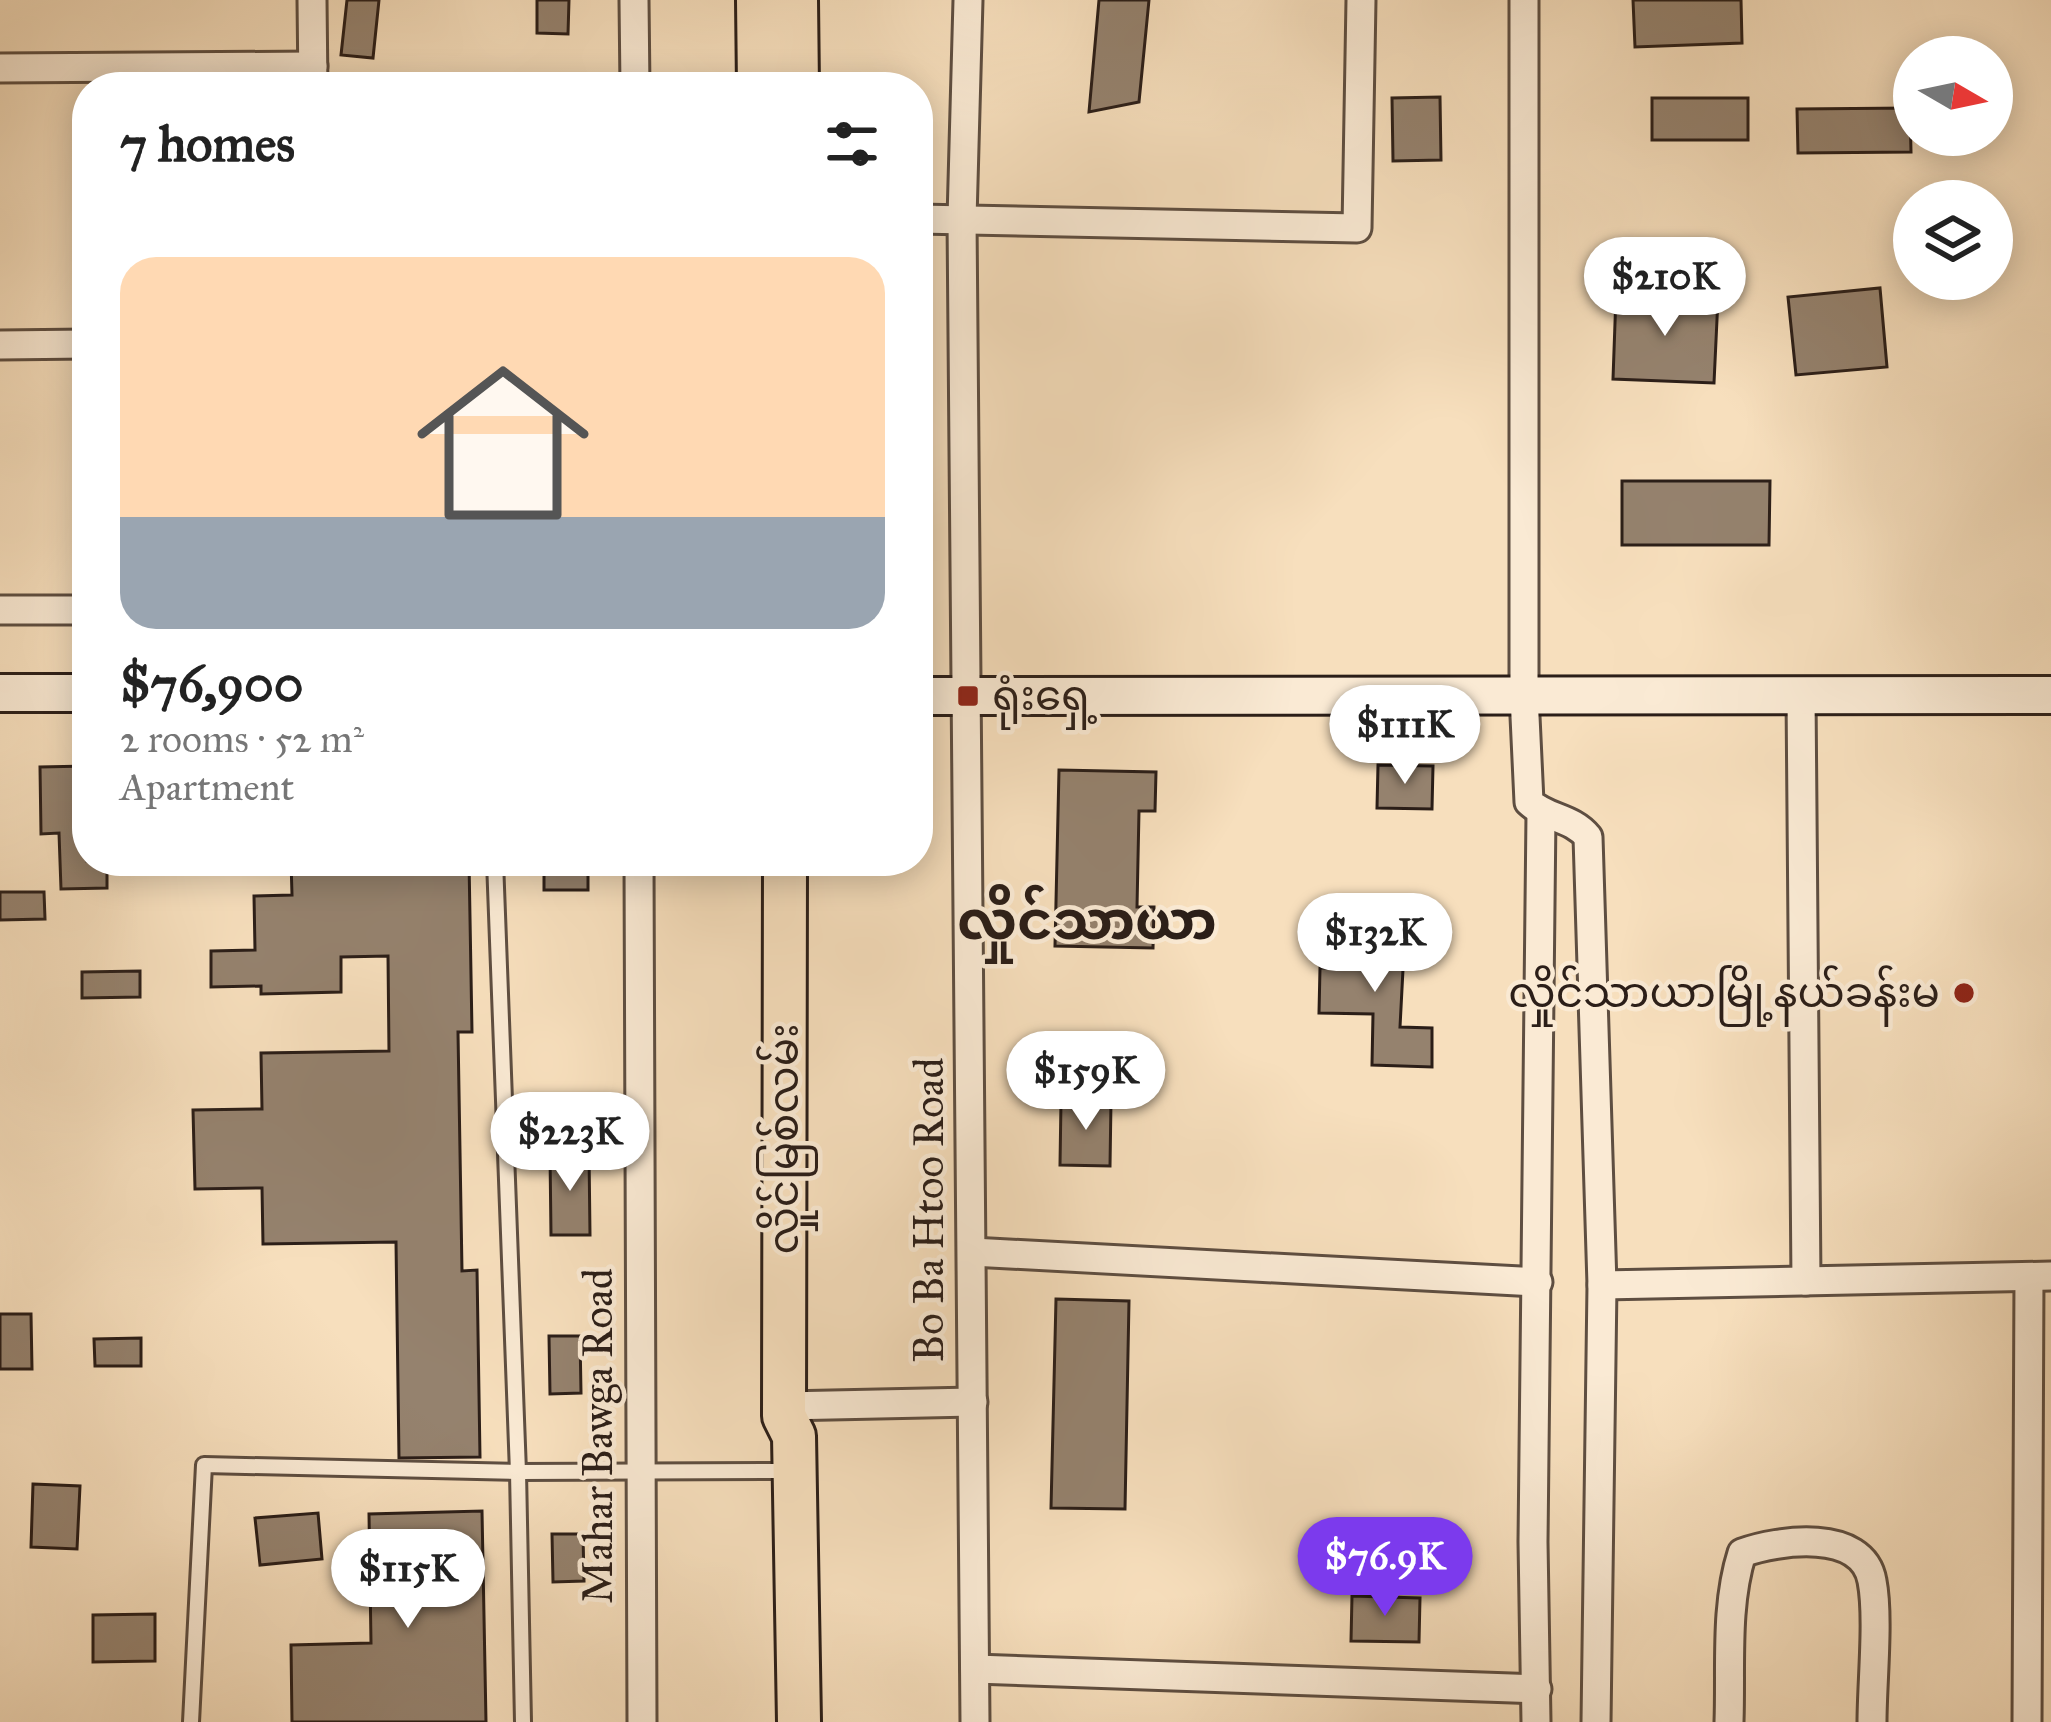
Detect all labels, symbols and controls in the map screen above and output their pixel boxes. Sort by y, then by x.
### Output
north arrow [1893,36,2013,156]
map controls [1893,36,2013,300]
icon: filters [819,111,885,177]
text: 7 homes [120,113,295,175]
button: layers [1893,180,2013,300]
pin: $210K [1581,237,1749,339]
text: $210K [1611,252,1719,300]
icon: home [395,335,611,551]
text: $76,900 [120,653,303,715]
place label: ရုံးရှေ့ [992,670,1098,730]
marker: ရုံးရှေ့ [955,683,981,709]
pin: $111K [1321,685,1489,787]
text: $111K [1356,700,1454,748]
text: 2 rooms · 52 m² [120,715,364,763]
text: Apartment [120,763,294,811]
district label: လှိုင်သာယာ [957,884,1217,964]
pin: $132K [1291,893,1459,995]
text: $132K [1324,908,1426,956]
place label: လှိုင်သာယာမြို့နယ်ခန်းမ [1508,965,1940,1027]
marker: လှိုင်သာယာမြို့နယ်ခန်းမ [1951,980,1977,1006]
street label: လှိုင်မြစ်လမ်း [756,1023,818,1255]
pin: $159K [1002,1031,1170,1133]
text: $159K [1033,1046,1139,1094]
street label: Bo Ba Htoo Road [903,1057,955,1363]
pin: $223K [486,1092,654,1194]
text: $223K [517,1107,623,1155]
street label: Mahar Bawga Road [572,1268,624,1604]
pin: $76.9K [1287,1517,1483,1619]
pin: $115K [324,1529,492,1631]
text: $76.9K [1325,1532,1445,1580]
text: $115K [358,1544,458,1592]

